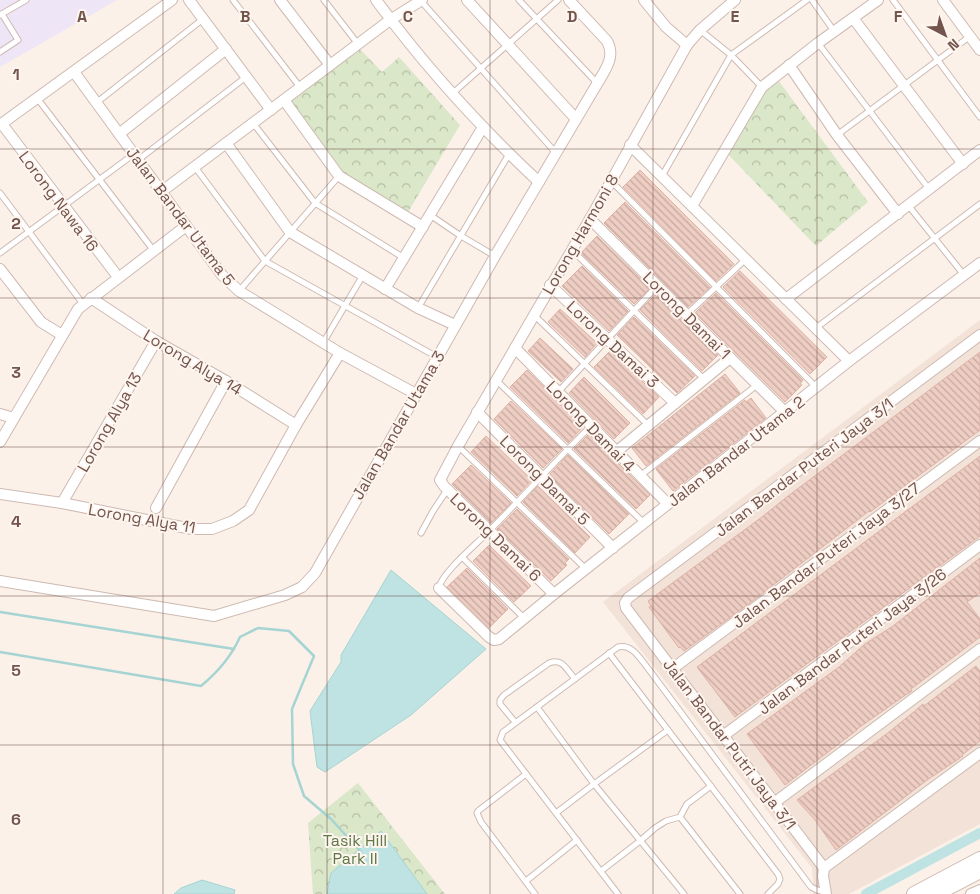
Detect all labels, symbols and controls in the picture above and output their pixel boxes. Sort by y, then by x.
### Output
text: A [77,6,87,27]
text: B [240,6,250,27]
text: C [403,6,413,27]
text: D [567,6,577,27]
text: E [731,6,740,27]
text: F [894,6,903,27]
north arrow [920,10,970,60]
text: N [944,35,963,55]
text: 1 [12,64,20,85]
street label: Jalan Bandar Utama 5 [122,143,240,290]
street label: Lorong Nawa 16 [14,147,103,256]
street label: Lorong Harmoni 8 [537,170,623,298]
text: 2 [11,213,21,234]
street label: Lorong Damai 1 [638,267,735,364]
street label: Lorong Damai 3 [562,296,663,393]
street label: Lorong Alya 14 [139,325,246,400]
street label: Jalan Bandar Utama 3 [347,347,450,503]
text: 3 [11,362,21,383]
street label: Lorong Alya 13 [72,369,146,476]
street label: Lorong Damai 4 [542,376,640,477]
street label: Jalan Bandar Utama 2 [663,391,809,512]
street label: Jalan Bandar Puteri Jaya 3/1 [711,393,898,541]
street label: Lorong Damai 5 [495,431,594,530]
street label: Jalan Bandar Puteri Jaya 3/27 [728,478,924,633]
street label: Lorong Damai 6 [446,488,546,586]
street label: Lorong Alya 11 [87,499,197,538]
text: 4 [11,511,21,532]
street label: Jalan Bandar Puteri Jaya 3/26 [754,564,951,719]
street label: Jalan Bandar Putri Jaya 3/1 [658,655,801,834]
text: 5 [11,660,21,681]
text: 6 [11,809,21,830]
park label: Tasik Hill Park II [323,830,387,869]

